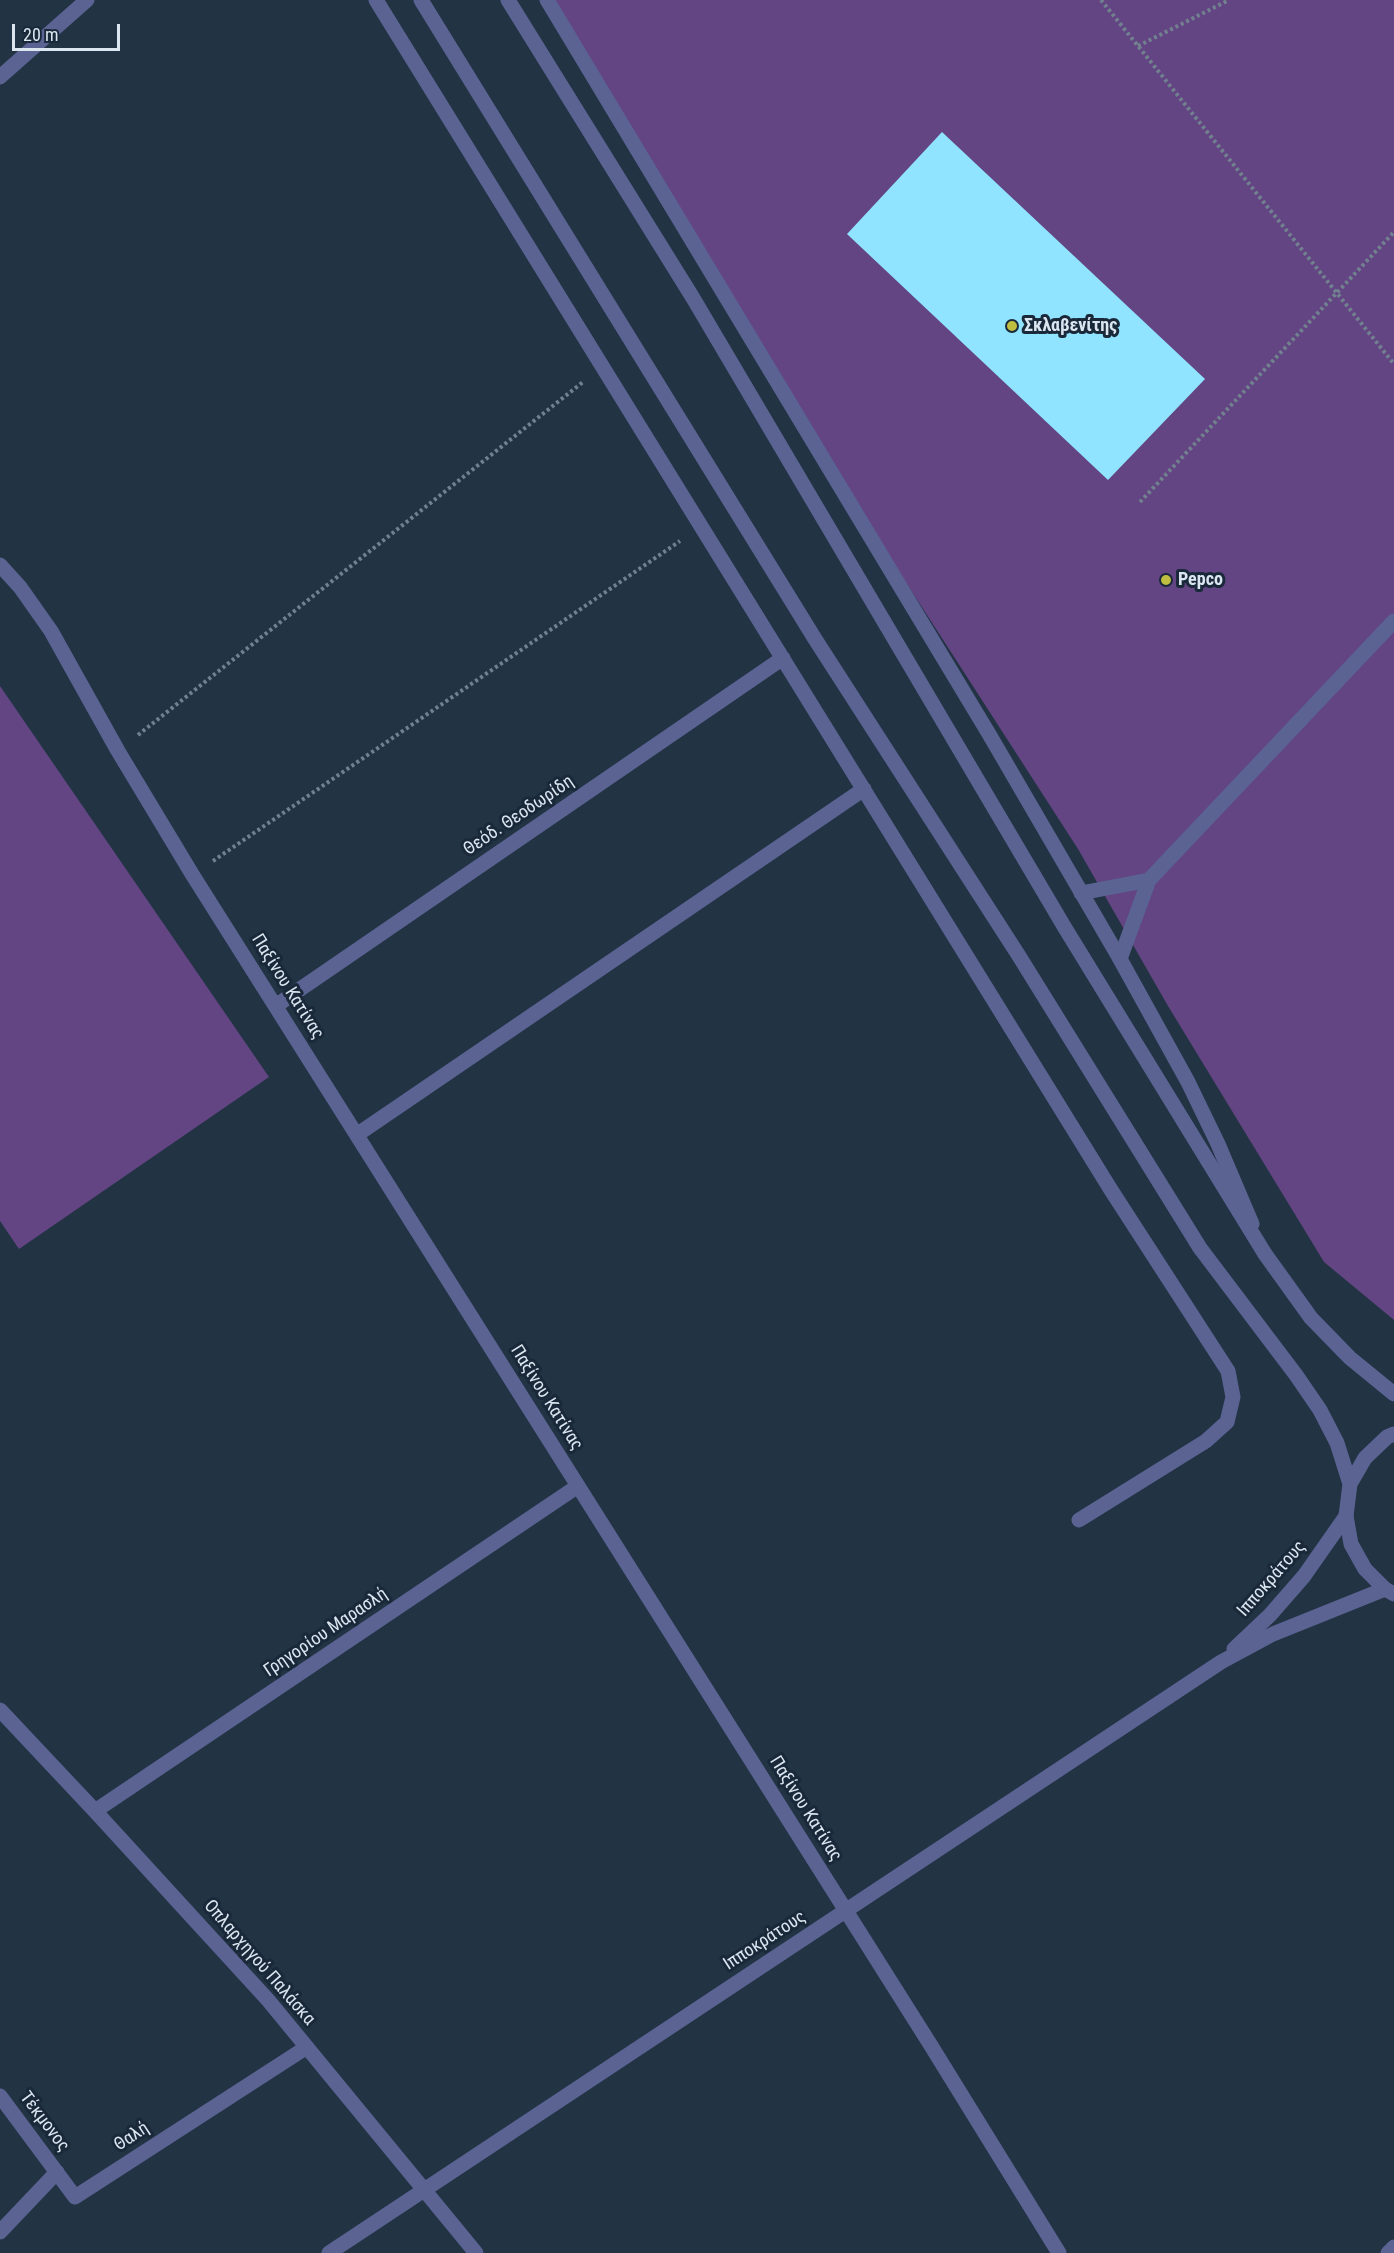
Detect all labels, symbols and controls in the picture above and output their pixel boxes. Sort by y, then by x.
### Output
scale bar [15,12,123,50]
text: 20 m [23,24,58,45]
place label: Σκλαβενίτης [1024,315,1117,337]
marker: Σκλαβενίτης [1005,319,1019,333]
place label: Pepco [1178,569,1223,591]
marker: Pepco [1159,573,1173,587]
street label: Θεόδ. Θεοδωρίδη [460,771,578,861]
street label: Παξίνου Κατίνας [246,930,328,1044]
street label: Παξίνου Κατίνας [505,1341,587,1455]
street label: Ιπποκράτους [1233,1537,1311,1621]
street label: Γρηγορίου Μαρασλή [260,1584,392,1682]
street label: Παξίνου Κατίνας [764,1752,846,1866]
street label: Οπλαρχηγού Παλάσκα [199,1896,319,2030]
street label: Ιπποκράτους [720,1907,810,1975]
street label: Τέκμονος [14,2088,74,2156]
street label: Θαλή [110,2118,154,2156]

